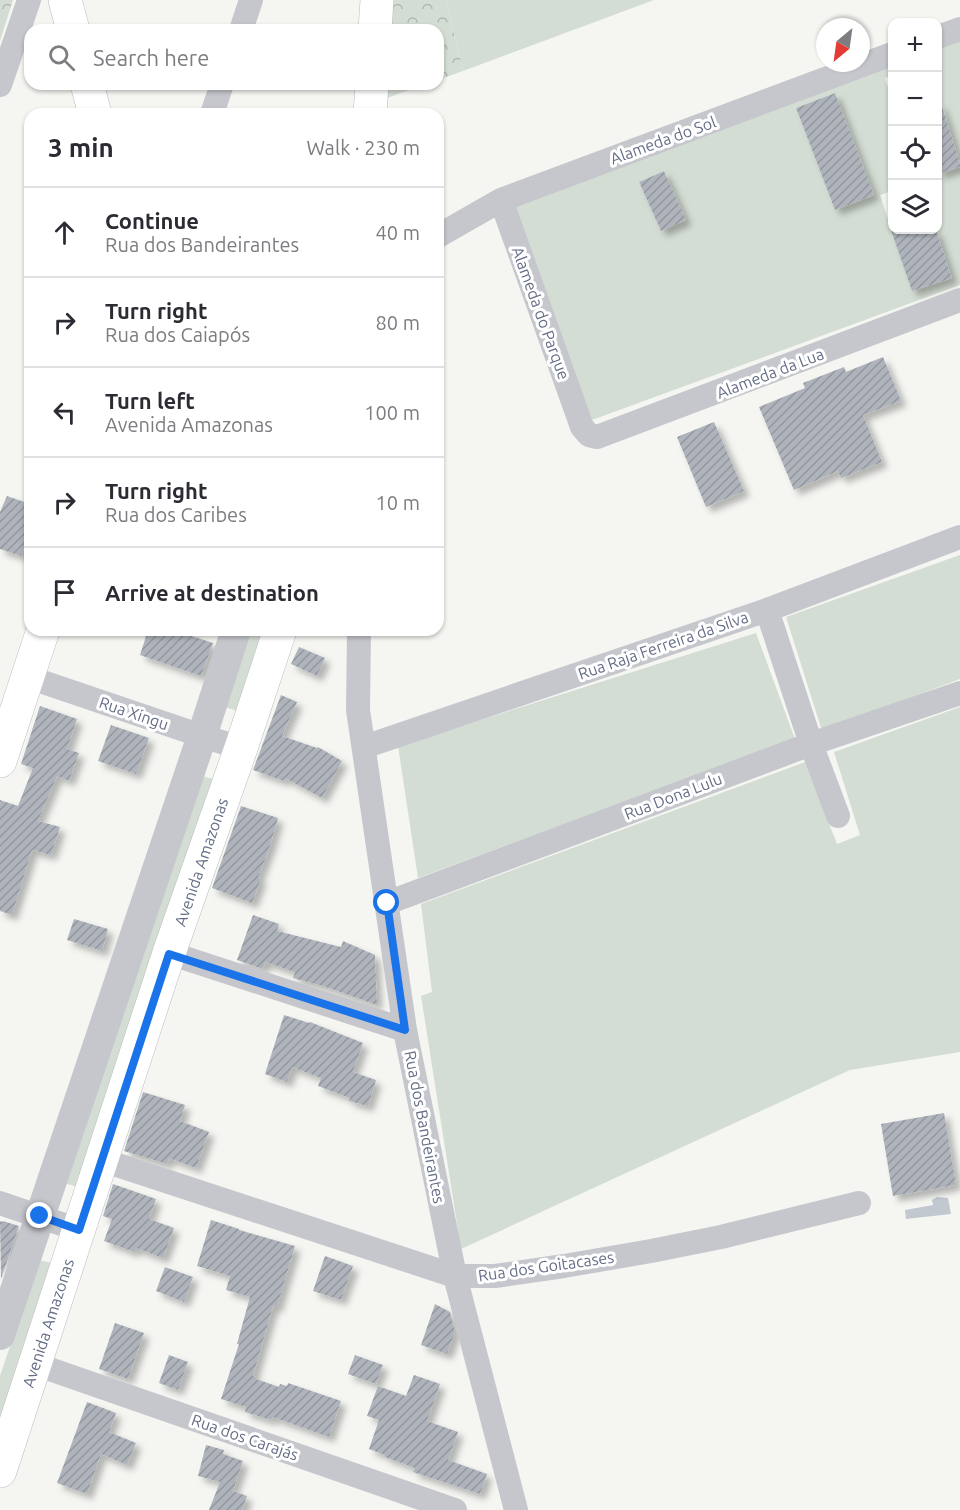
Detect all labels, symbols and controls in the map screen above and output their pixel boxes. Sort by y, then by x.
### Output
north arrow [816,18,870,72]
map controls [888,18,942,234]
button: + [888,18,942,72]
search box [24,24,444,90]
icon: search [45,41,78,74]
text: Search here [93,45,209,70]
button: − [888,72,942,126]
street label: Alameda do Sol [608,113,718,167]
button: locate [888,126,942,180]
text: 3 min [48,133,114,162]
text: Walk · 230 m [307,136,420,159]
button: layers [888,180,942,234]
text: Continue [105,208,199,233]
icon: ahead [48,216,81,249]
text: 40 m [376,221,420,244]
text: Rua dos Bandeirantes [105,233,299,256]
street label: Alameda do Parque [509,244,573,382]
text: Turn right [105,298,207,323]
icon: right [48,306,81,339]
text: 80 m [376,311,420,334]
text: Rua dos Caiapós [105,323,250,346]
street label: Alameda da Lua [714,344,826,402]
text: Turn left [105,388,195,413]
icon: left [48,396,81,429]
text: 100 m [364,401,420,424]
text: Avenida Amazonas [105,413,273,436]
text: Turn right [105,478,207,503]
icon: right [48,486,81,519]
text: 10 m [376,491,420,514]
text: Rua dos Caribes [105,503,247,526]
icon: arrive [48,576,81,609]
text: Arrive at destination [105,580,319,605]
street label: Rua Raja Ferreira da Silva [576,607,750,683]
street label: Rua Xingu [97,693,171,733]
street label: Rua Dona Lulu [622,769,724,823]
street label: Avenida Amazonas [171,795,231,928]
route start [373,889,399,915]
street label: Rua dos Bandeirantes [401,1049,449,1205]
route end [26,1202,52,1228]
street label: Rua dos Goitacases [477,1248,615,1284]
street label: Avenida Amazonas [19,1256,77,1390]
street label: Rua dos Carajás [189,1410,301,1464]

